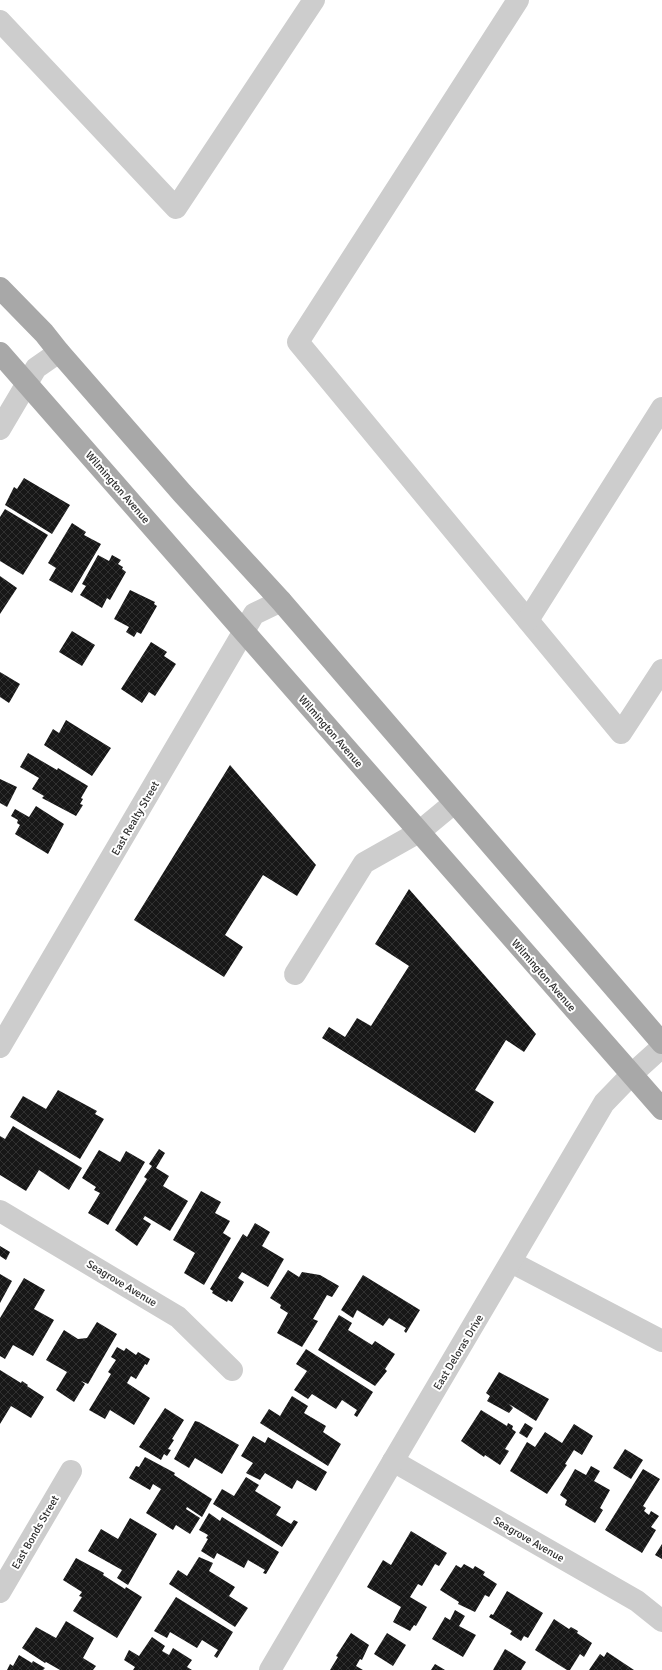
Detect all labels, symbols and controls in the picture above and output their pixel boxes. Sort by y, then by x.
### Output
street label: Wilmington Avenue [83,449,153,526]
street label: Wilmington Avenue [296,693,366,770]
street label: East Realty Street [109,779,162,858]
street label: Wilmington Avenue [509,937,579,1014]
street label: Seagrove Avenue [84,1257,159,1310]
street label: East Deloras Drive [431,1312,486,1392]
street label: East Bonds Street [9,1493,62,1571]
street label: Seagrove Avenue [491,1514,566,1565]

